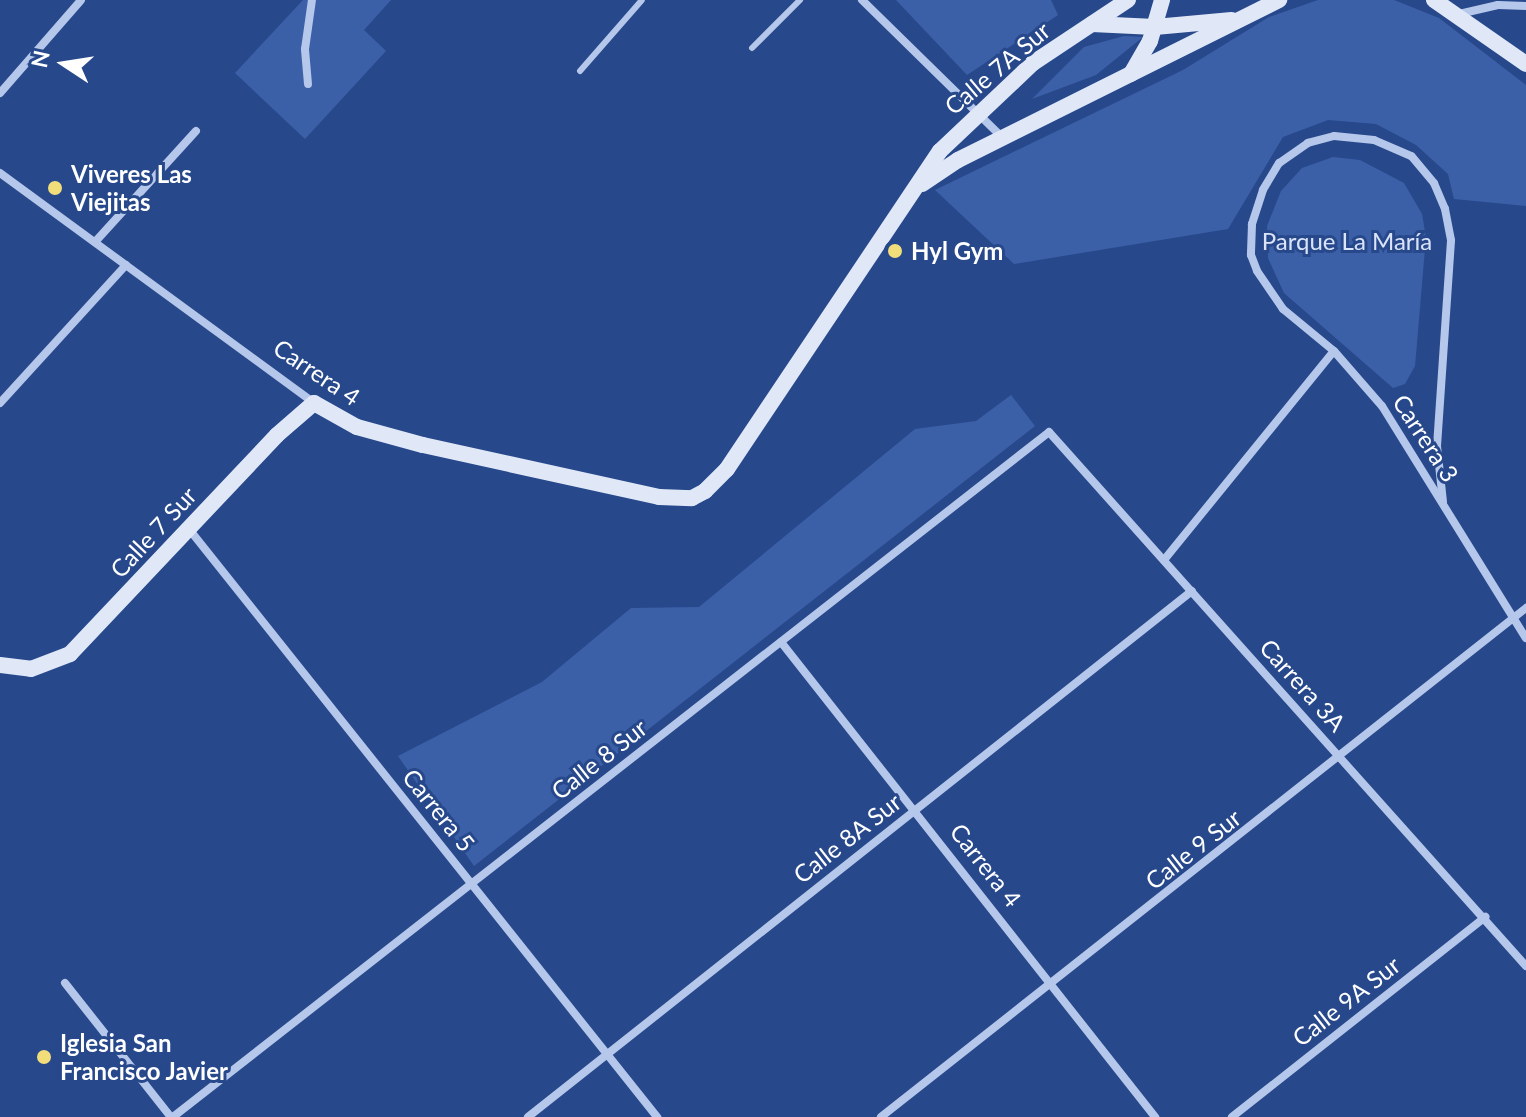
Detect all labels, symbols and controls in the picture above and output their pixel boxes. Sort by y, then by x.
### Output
street label: Calle 7A Sur [938,15,1056,121]
north arrow [24,24,104,104]
text: N [25,48,55,70]
place label: Viveres Las Viejitas [71,160,192,216]
marker: Viveres Las Viejitas [46,179,64,197]
park label: Parque La María [1262,227,1432,255]
place label: Hyl Gym [911,237,1003,265]
marker: Hyl Gym [886,242,904,260]
street label: Carrera 4 [268,333,366,411]
street label: Carrera 3 [1387,389,1465,487]
street label: Calle 7 Sur [104,481,202,583]
street label: Carrera 3A [1254,633,1352,737]
street label: Calle 8 Sur [546,713,652,805]
street label: Carrera 5 [397,763,481,857]
street label: Calle 8A Sur [787,787,907,889]
street label: Calle 9 Sur [1140,803,1246,895]
street label: Carrera 4 [944,817,1028,913]
street label: Calle 9A Sur [1286,950,1406,1052]
place label: Iglesia San Francisco Javier [60,1029,229,1085]
marker: Iglesia San Francisco Javier [35,1048,53,1066]

